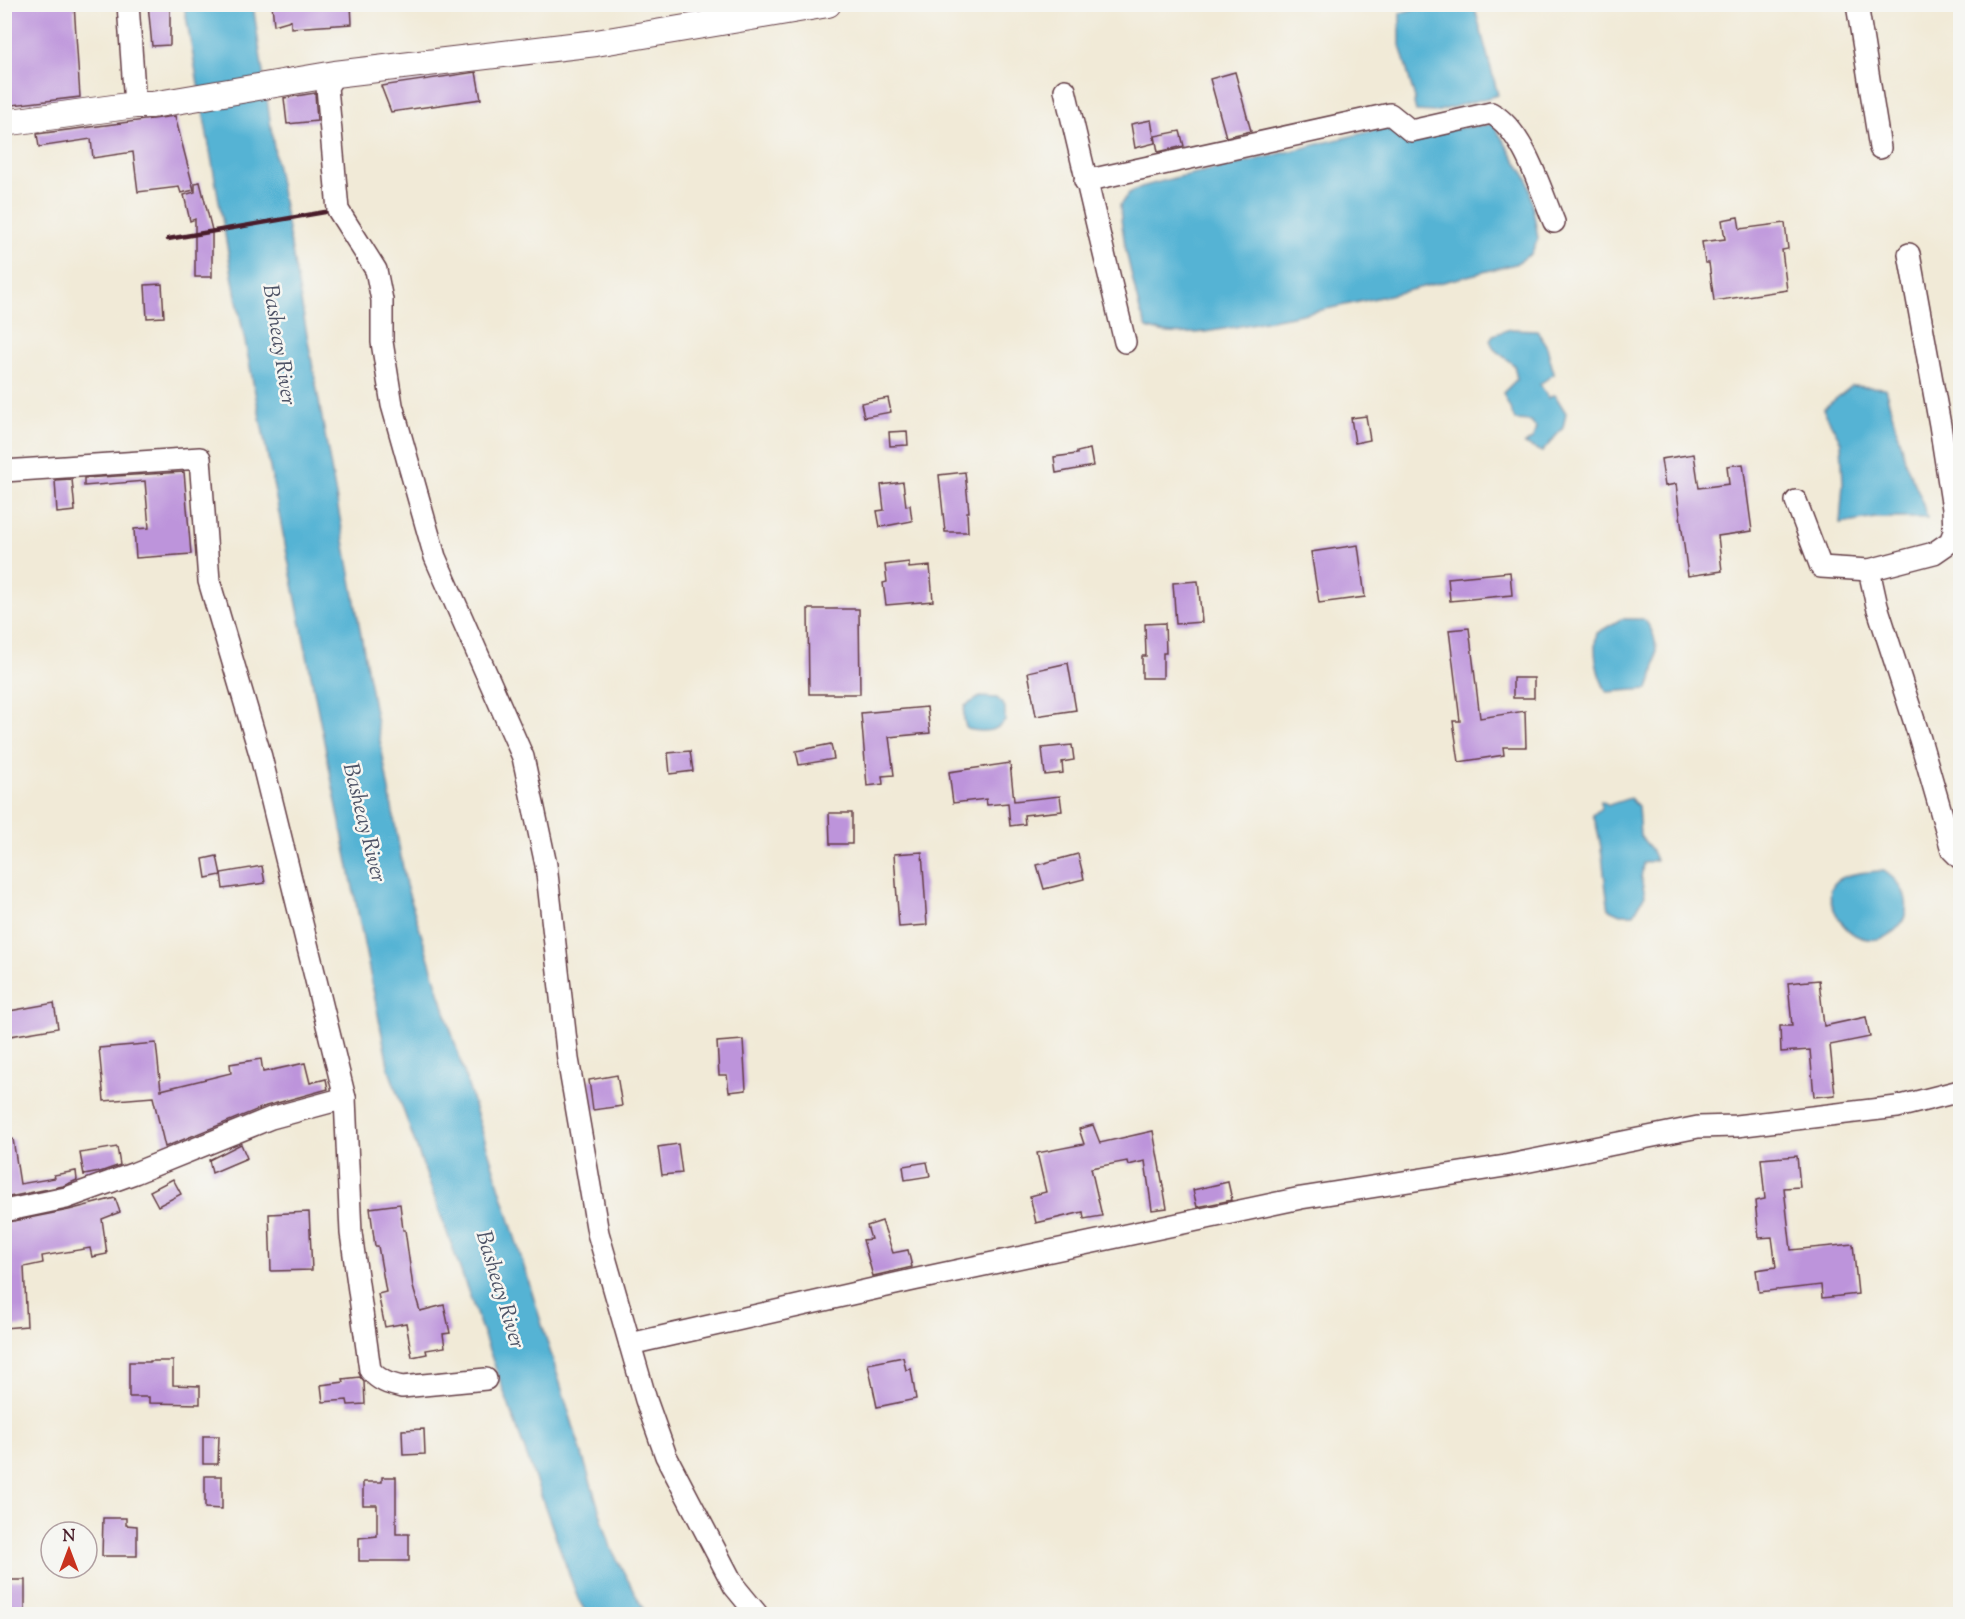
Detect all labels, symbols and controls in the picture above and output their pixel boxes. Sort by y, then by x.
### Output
water label: Basheay River [253,282,303,408]
water label: Basheay River [333,760,393,886]
water label: Basheay River [466,1227,532,1353]
north arrow [39,1520,99,1580]
text: N [63,1526,76,1549]

